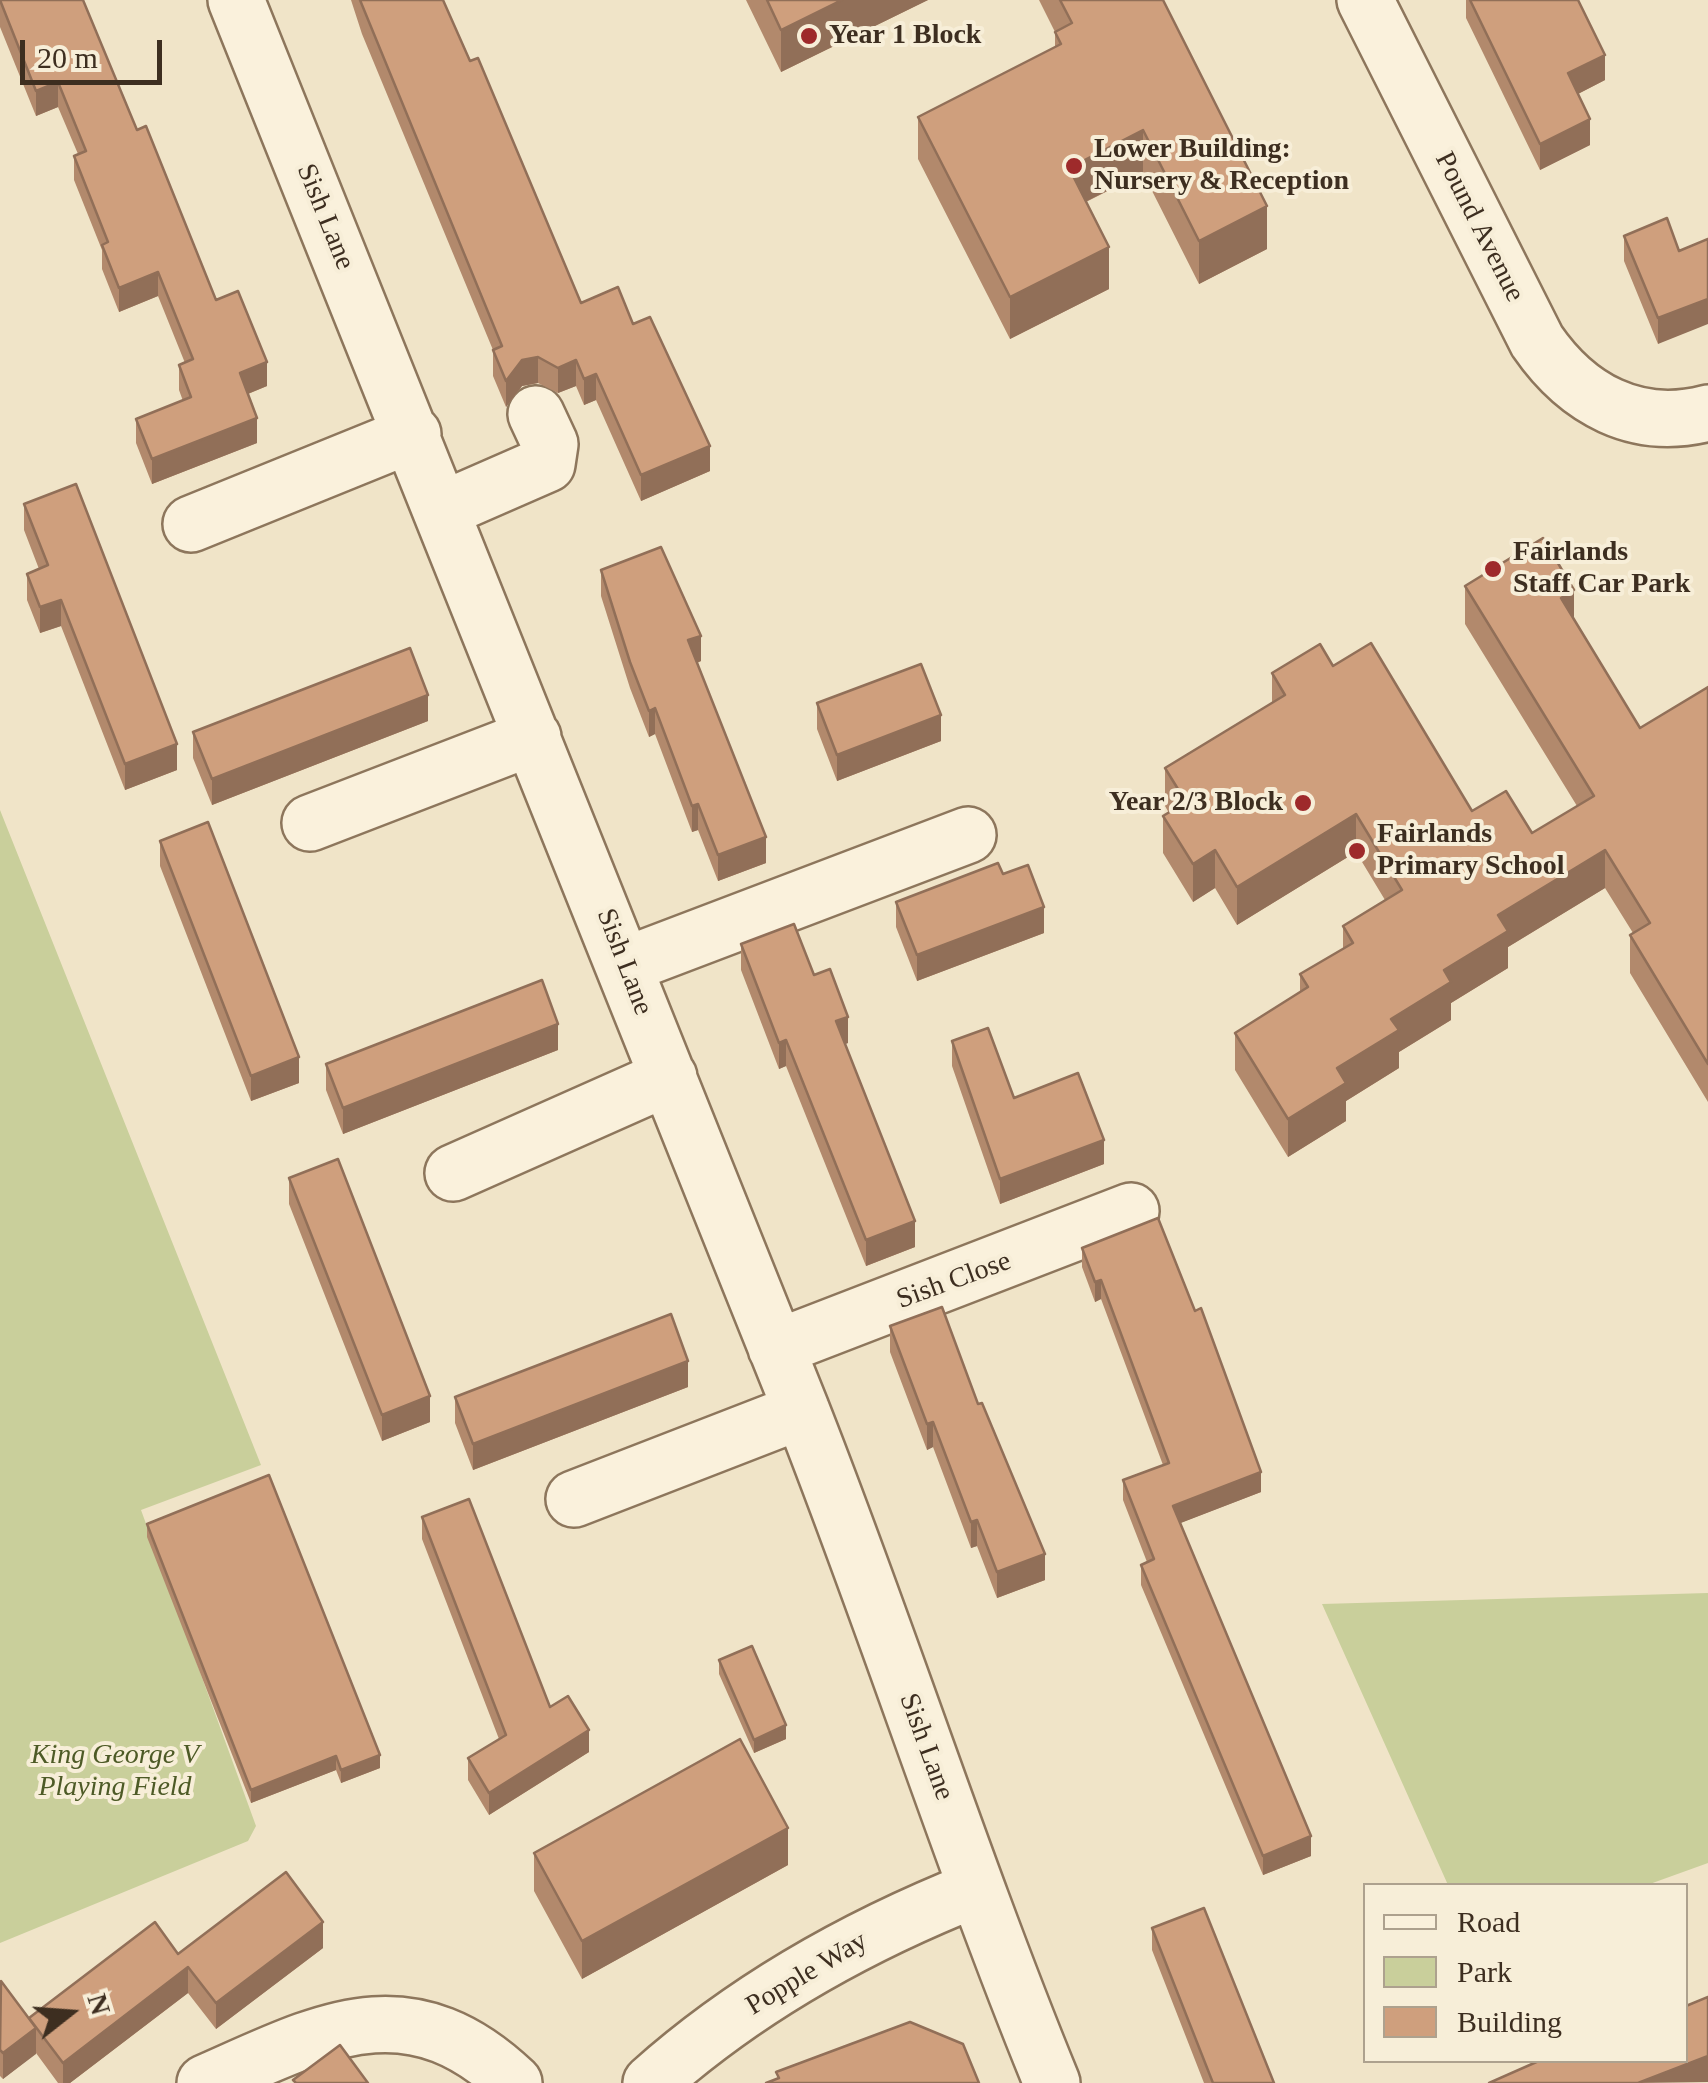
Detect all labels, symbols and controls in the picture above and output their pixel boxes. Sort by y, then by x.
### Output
place label: Year 1 Block [829,19,981,53]
scale bar [25,20,168,82]
marker: Year 1 Block [798,25,820,47]
text: 20 m [37,41,98,74]
place label: Lower Building: Nursery & Reception [1094,133,1349,199]
street label: Pound Avenue [1427,147,1531,307]
marker: Lower Building: Nursery & Reception [1063,155,1085,177]
street label: Sish Lane [289,159,361,275]
place label: Fairlands Staff Car Park [1513,536,1690,602]
marker: Fairlands Staff Car Park [1482,558,1504,580]
place label: Year 2/3 Block [1109,786,1283,820]
marker: Year 2/3 Block [1292,792,1314,814]
place label: Fairlands Primary School [1377,818,1564,884]
marker: Fairlands Primary School [1346,840,1368,862]
street label: Sish Lane [588,904,660,1020]
street label: Sish Close [892,1245,1016,1317]
street label: Sish Lane [891,1689,961,1805]
park label: King George V Playing Field [31,1739,199,1805]
legend [1363,1883,1688,2063]
text: Road [1457,1905,1520,1938]
street label: Popple Way [740,1925,874,2023]
text: Park [1457,1955,1512,1988]
north arrow [20,1963,120,2063]
text: N [81,1990,117,2018]
text: Building [1457,2005,1562,2038]

